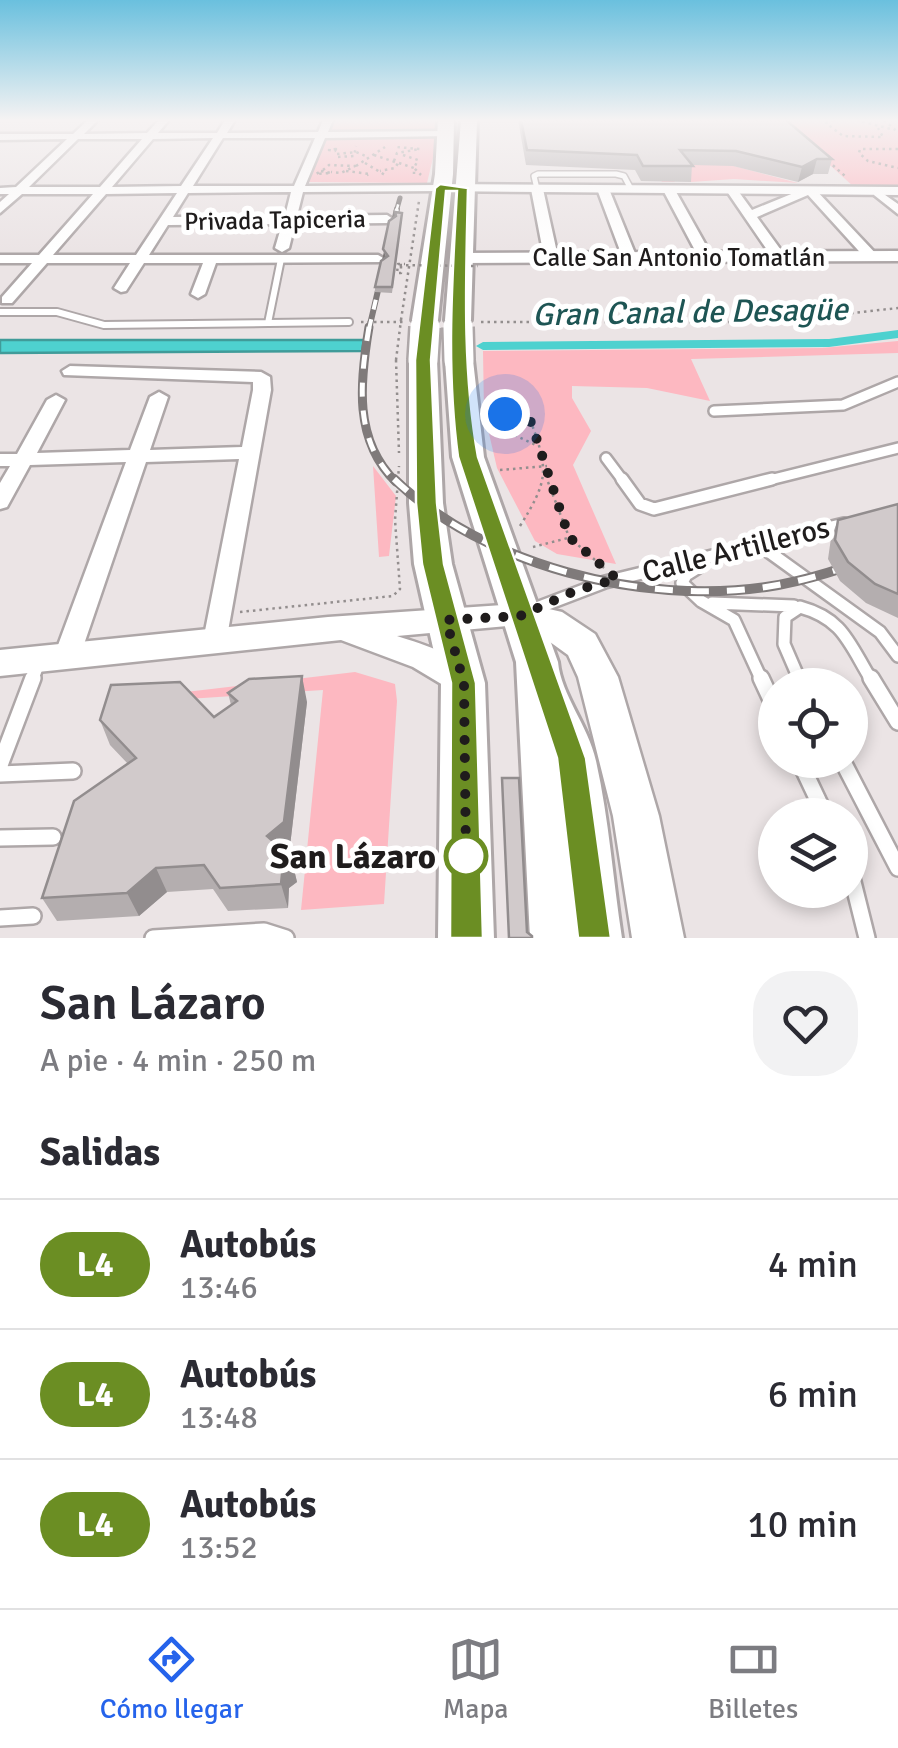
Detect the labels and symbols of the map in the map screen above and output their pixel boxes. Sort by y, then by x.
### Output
street label: Privada Tapiceria [184,203,366,237]
street label: Calle San Antonio Tomatlán [533,242,825,273]
water label: Gran Canal de Desagüe [532,290,850,334]
your location [480,389,530,439]
street label: Calle Artilleros [638,509,834,591]
place label: San Lázaro [270,835,436,878]
marker: San Lázaro [445,835,487,877]

